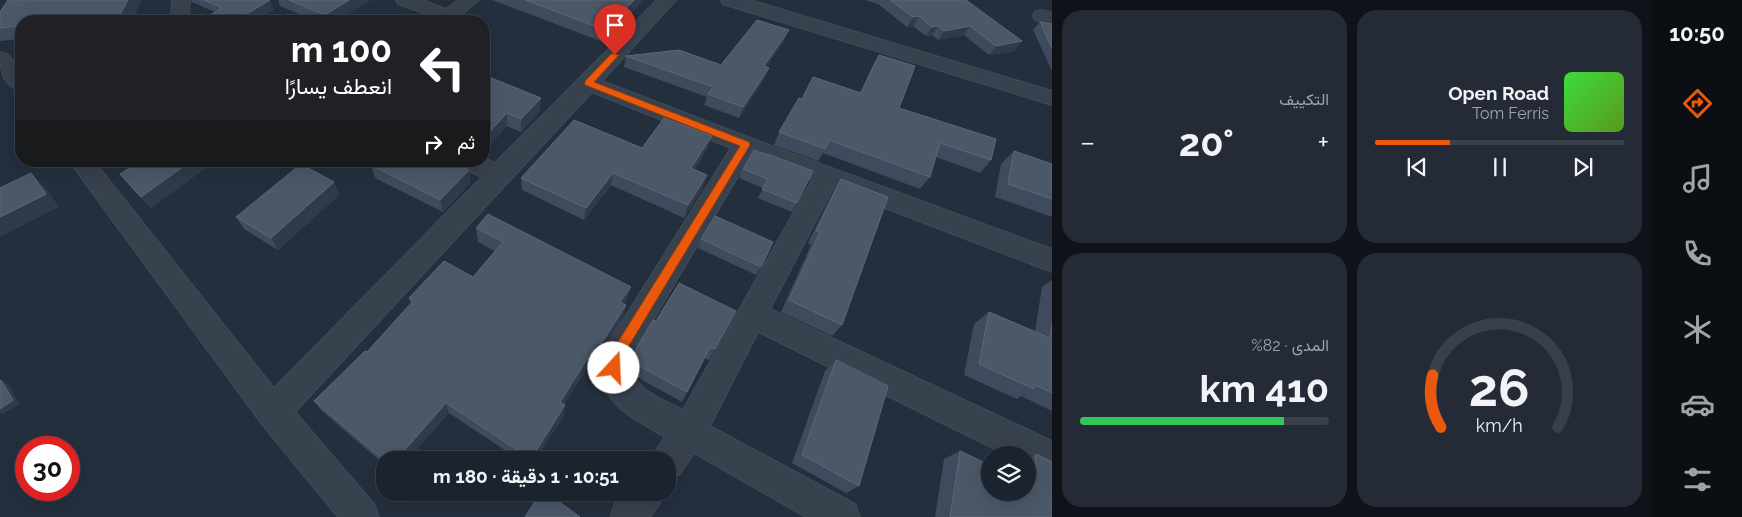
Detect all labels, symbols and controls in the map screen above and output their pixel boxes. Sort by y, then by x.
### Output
pin [594,4,636,55]
icon: arrive [601,11,629,39]
text: 10:50 [1669,20,1725,46]
text: 100 m [291,29,392,70]
icon: left [410,35,475,100]
text: انعطف يسارًا [285,73,392,99]
text: Open Road [1448,82,1549,104]
icon: directions [1680,86,1715,121]
text: التكييف [1279,90,1329,109]
text: Tom Ferris [1472,104,1549,123]
text: 20° [1179,120,1234,165]
text: − [1080,126,1095,159]
text: + [1317,126,1329,159]
icon: right [419,130,447,158]
text: ثم [457,131,475,153]
icon: previous [1403,153,1431,181]
icon: pause [1486,153,1514,181]
icon: next [1569,153,1597,181]
icon: music [1680,161,1715,196]
icon: phone [1680,236,1715,271]
icon: climate [1680,312,1715,347]
text: المدى · 82% [1251,336,1329,355]
position arrow [587,341,639,393]
text: 26 [1469,357,1530,418]
text: 410 km [1199,366,1329,411]
icon: car [1680,387,1715,422]
text: km/h [1476,415,1523,436]
speed limit sign: 30 [15,436,80,501]
map controls [981,446,1036,501]
button: layers [981,446,1036,501]
icon: filters [1680,462,1715,497]
text: 10:51 · 1 دقيقة · 180 m [433,465,619,487]

